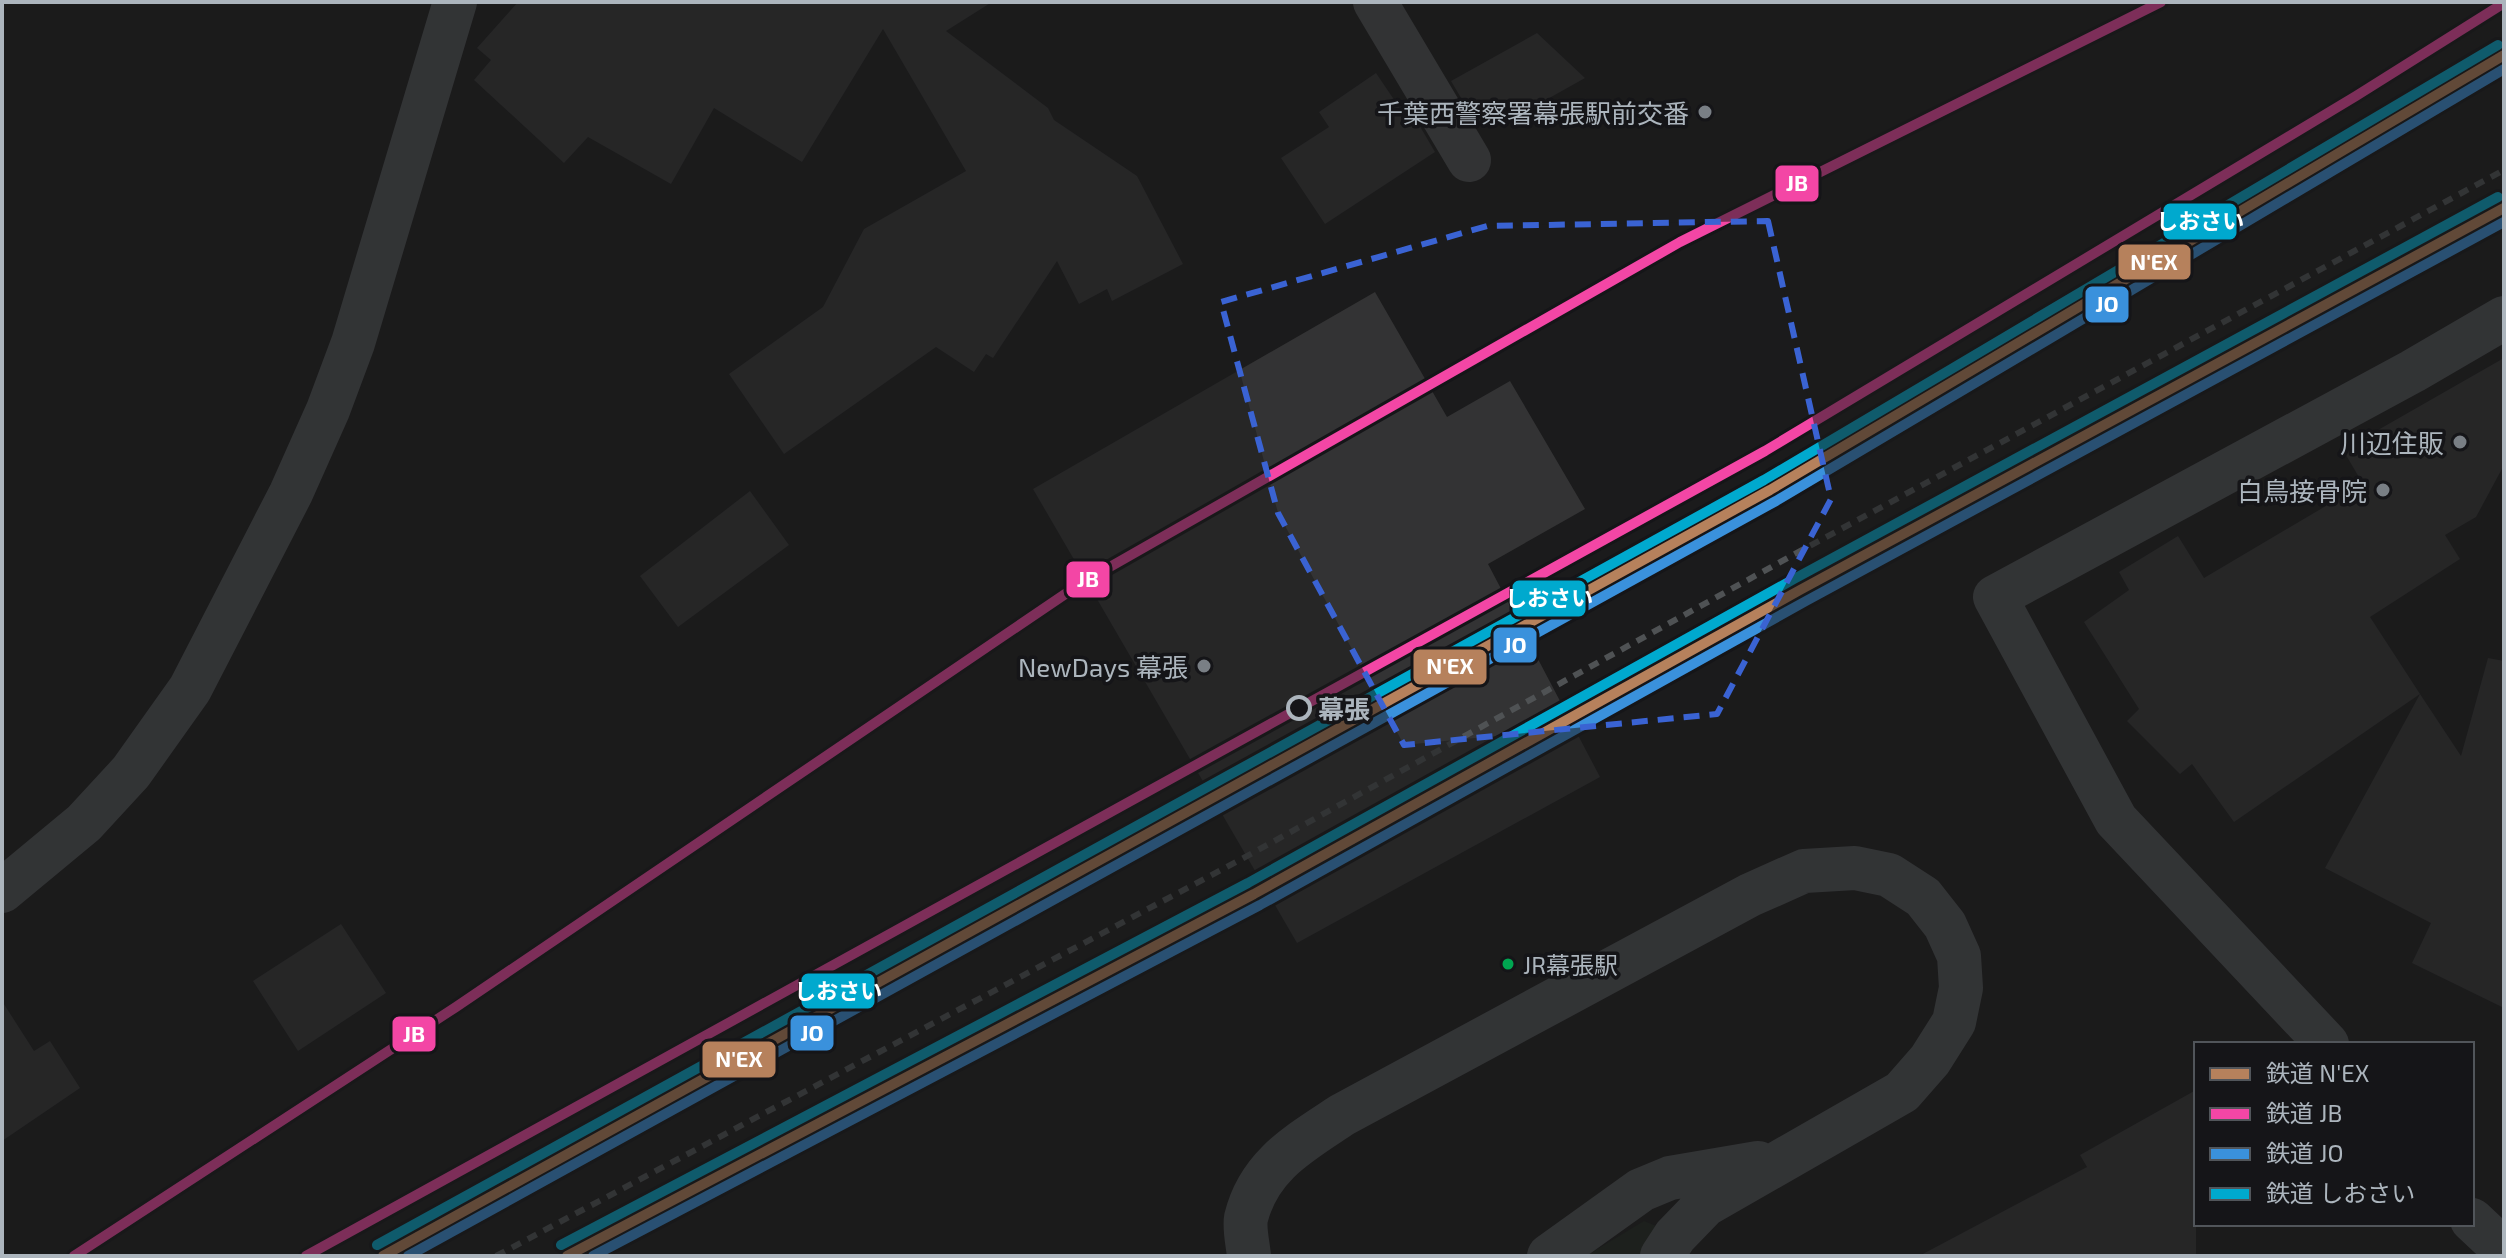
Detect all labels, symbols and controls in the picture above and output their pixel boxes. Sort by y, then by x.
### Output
place label: 千葉西警察署幕張駅前交番 [1377,97,1689,128]
marker: 千葉西警察署幕張駅前交番 [1696,103,1714,121]
line badge: JB [1774,164,1820,203]
text: JB [1786,169,1808,195]
line badge: しおさい [2162,202,2238,241]
text: しおさい [2156,207,2244,233]
line badge: N'EX [2117,243,2192,281]
text: N'EX [2130,248,2178,274]
line badge: JO [2084,285,2130,324]
text: JO [2095,290,2119,316]
place label: 川辺住販 [2340,427,2444,458]
marker: 川辺住販 [2451,433,2469,451]
place label: 白鳥接骨院 [2237,475,2367,506]
marker: 白鳥接骨院 [2374,481,2392,499]
line badge: JB [1065,560,1111,599]
text: JB [1077,565,1099,591]
line badge: しおさい [1511,579,1587,618]
text: しおさい [1505,584,1593,610]
line badge: JO [1492,626,1538,664]
text: JO [1503,631,1527,657]
line badge: N'EX [1412,648,1488,686]
place label: NewDays 幕張 [1018,651,1188,682]
text: N'EX [1426,652,1474,678]
marker: NewDays 幕張 [1195,657,1213,675]
place label: 幕張 [1318,693,1370,724]
marker: 幕張 [1287,696,1311,720]
place label: JR幕張駅 [1523,950,1618,979]
marker: JR幕張駅 [1500,956,1516,972]
line badge: しおさい [800,972,876,1010]
text: しおさい [794,977,882,1003]
line badge: JO [789,1014,835,1052]
line badge: JB [391,1015,437,1053]
text: JO [800,1019,824,1045]
text: JB [403,1020,425,1046]
line badge: N'EX [701,1040,777,1079]
legend [2194,1042,2474,1226]
text: N'EX [715,1045,763,1071]
text: 鉄道 N'EX [2266,1058,2370,1087]
text: 鉄道 JB [2266,1098,2342,1127]
text: 鉄道 JO [2266,1138,2344,1167]
text: 鉄道 しおさい [2266,1178,2415,1207]

